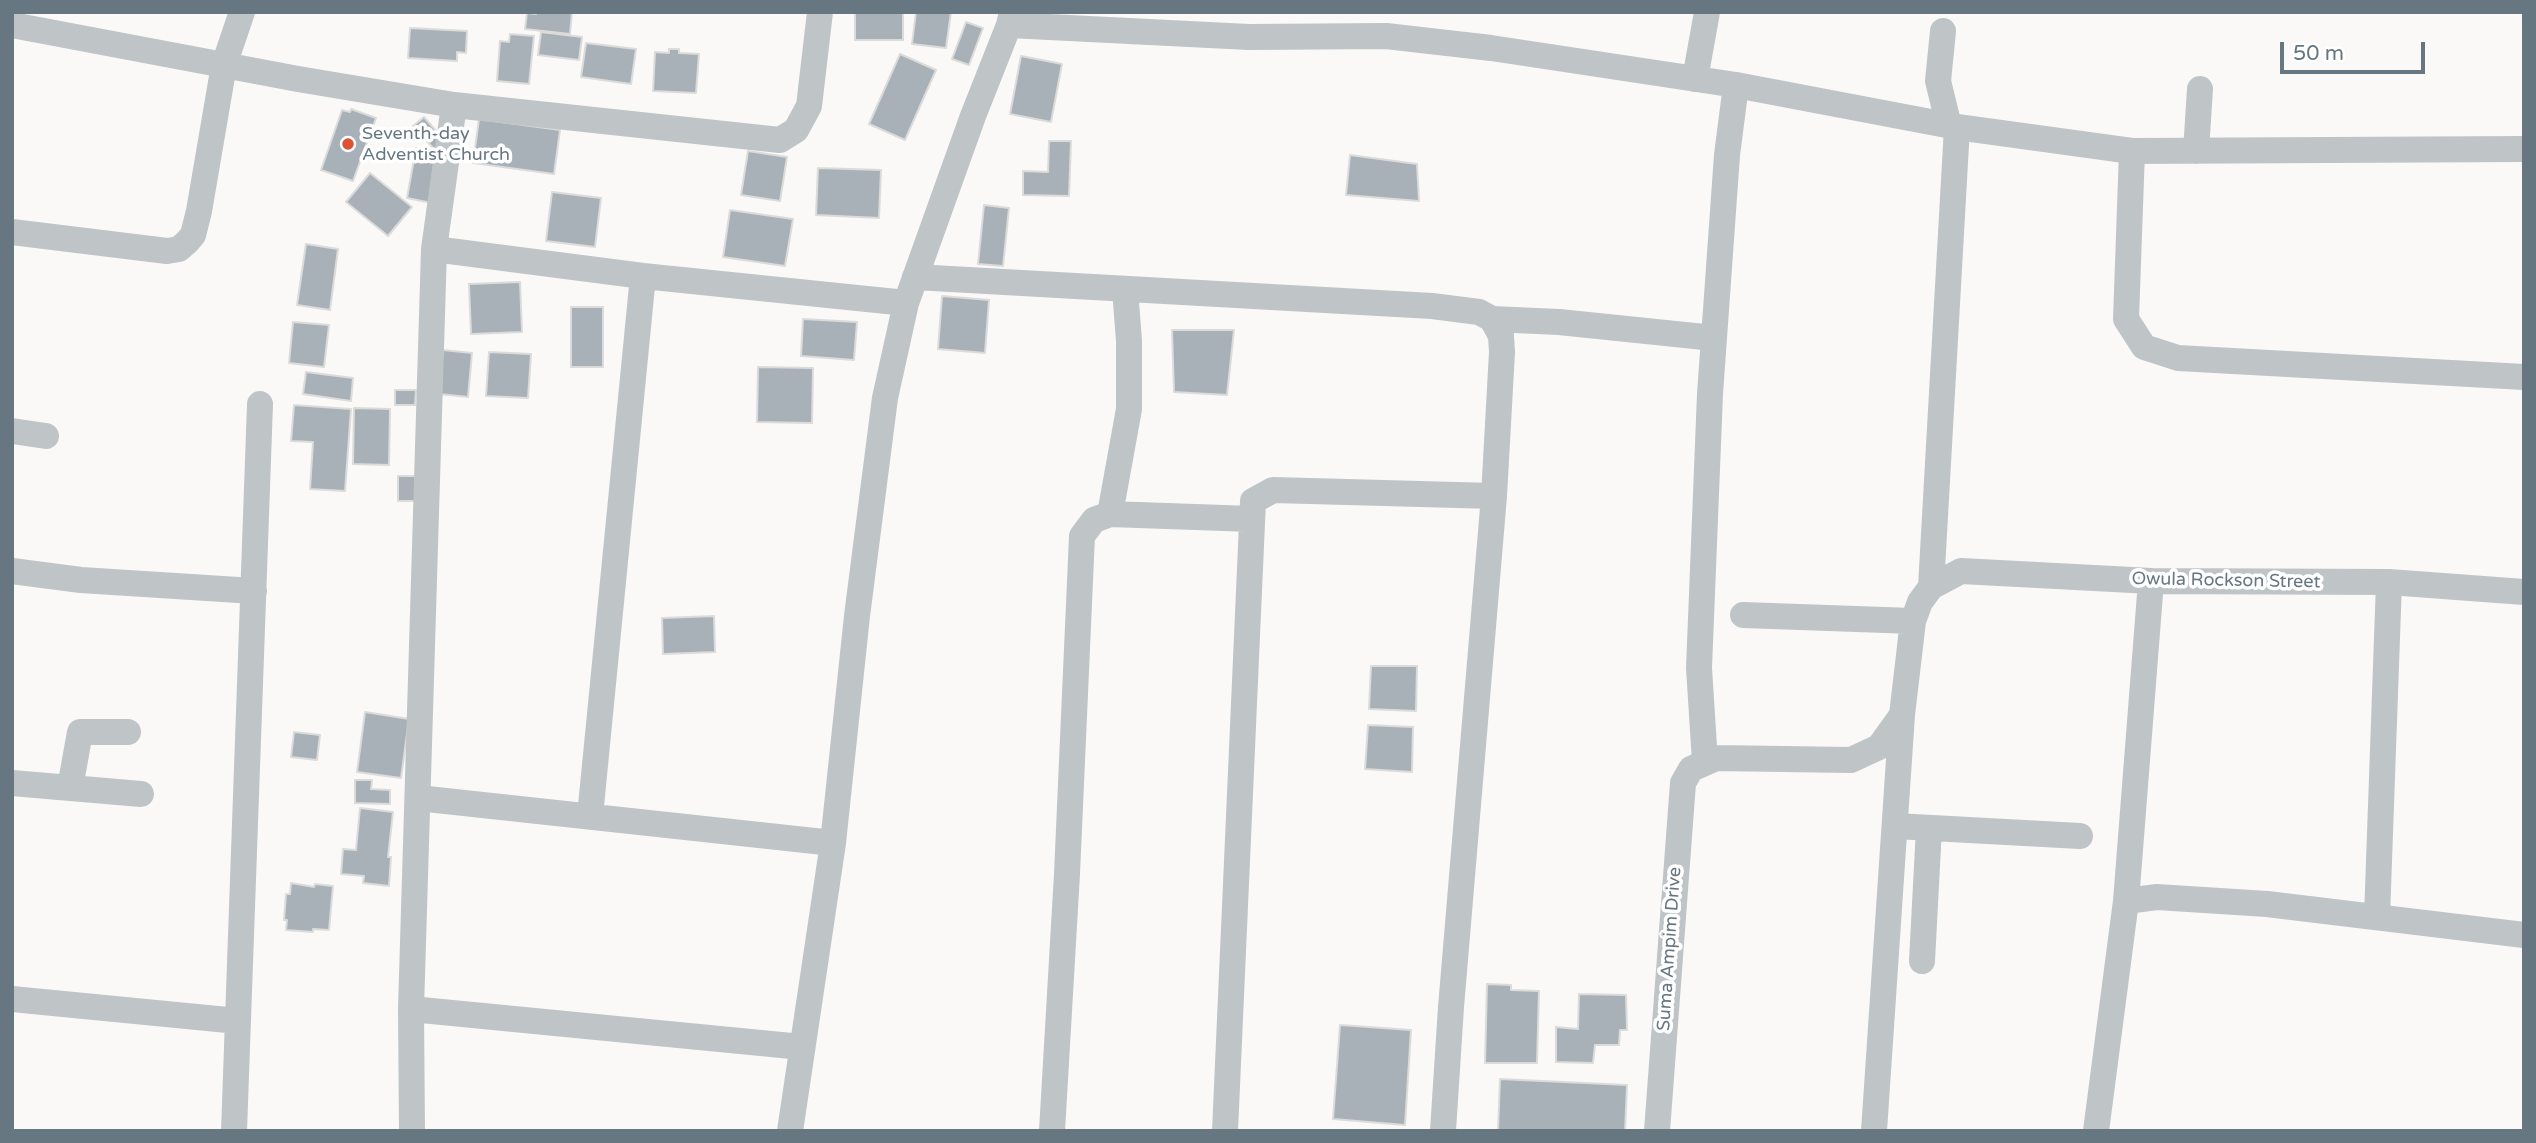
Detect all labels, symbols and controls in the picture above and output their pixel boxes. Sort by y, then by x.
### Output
scale bar [2284,28,2429,72]
text: 50 m [2293,41,2344,66]
place label: Seventh-day Adventist Church [362,123,510,166]
marker: Seventh-day Adventist Church [340,136,356,152]
street label: Owula Rockson Street [2131,569,2321,593]
street label: Suma Ampim Drive [1653,866,1687,1032]

